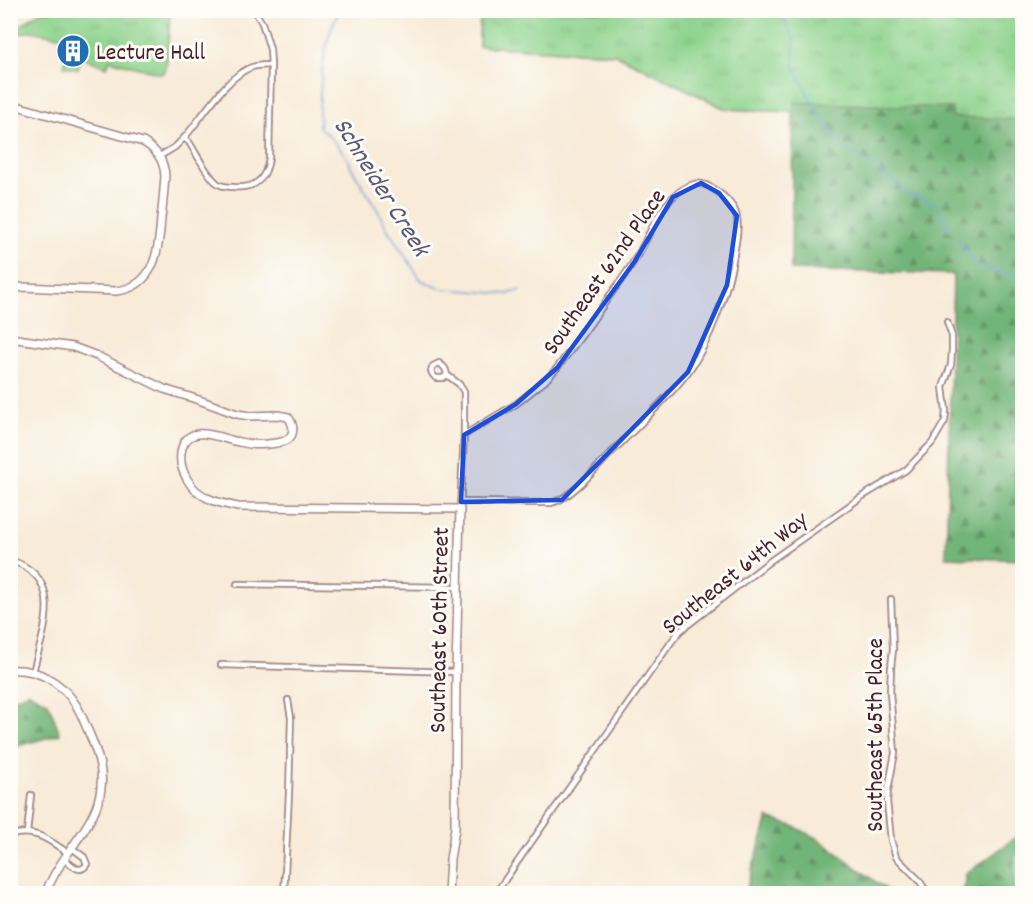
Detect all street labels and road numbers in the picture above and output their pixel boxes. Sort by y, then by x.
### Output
street label: Southeast 62nd Place [535,183,676,363]
street label: Southeast 64th Way [655,504,817,644]
street label: Southeast 60th Street [422,527,460,733]
street label: Southeast 65th Place [860,638,894,832]

